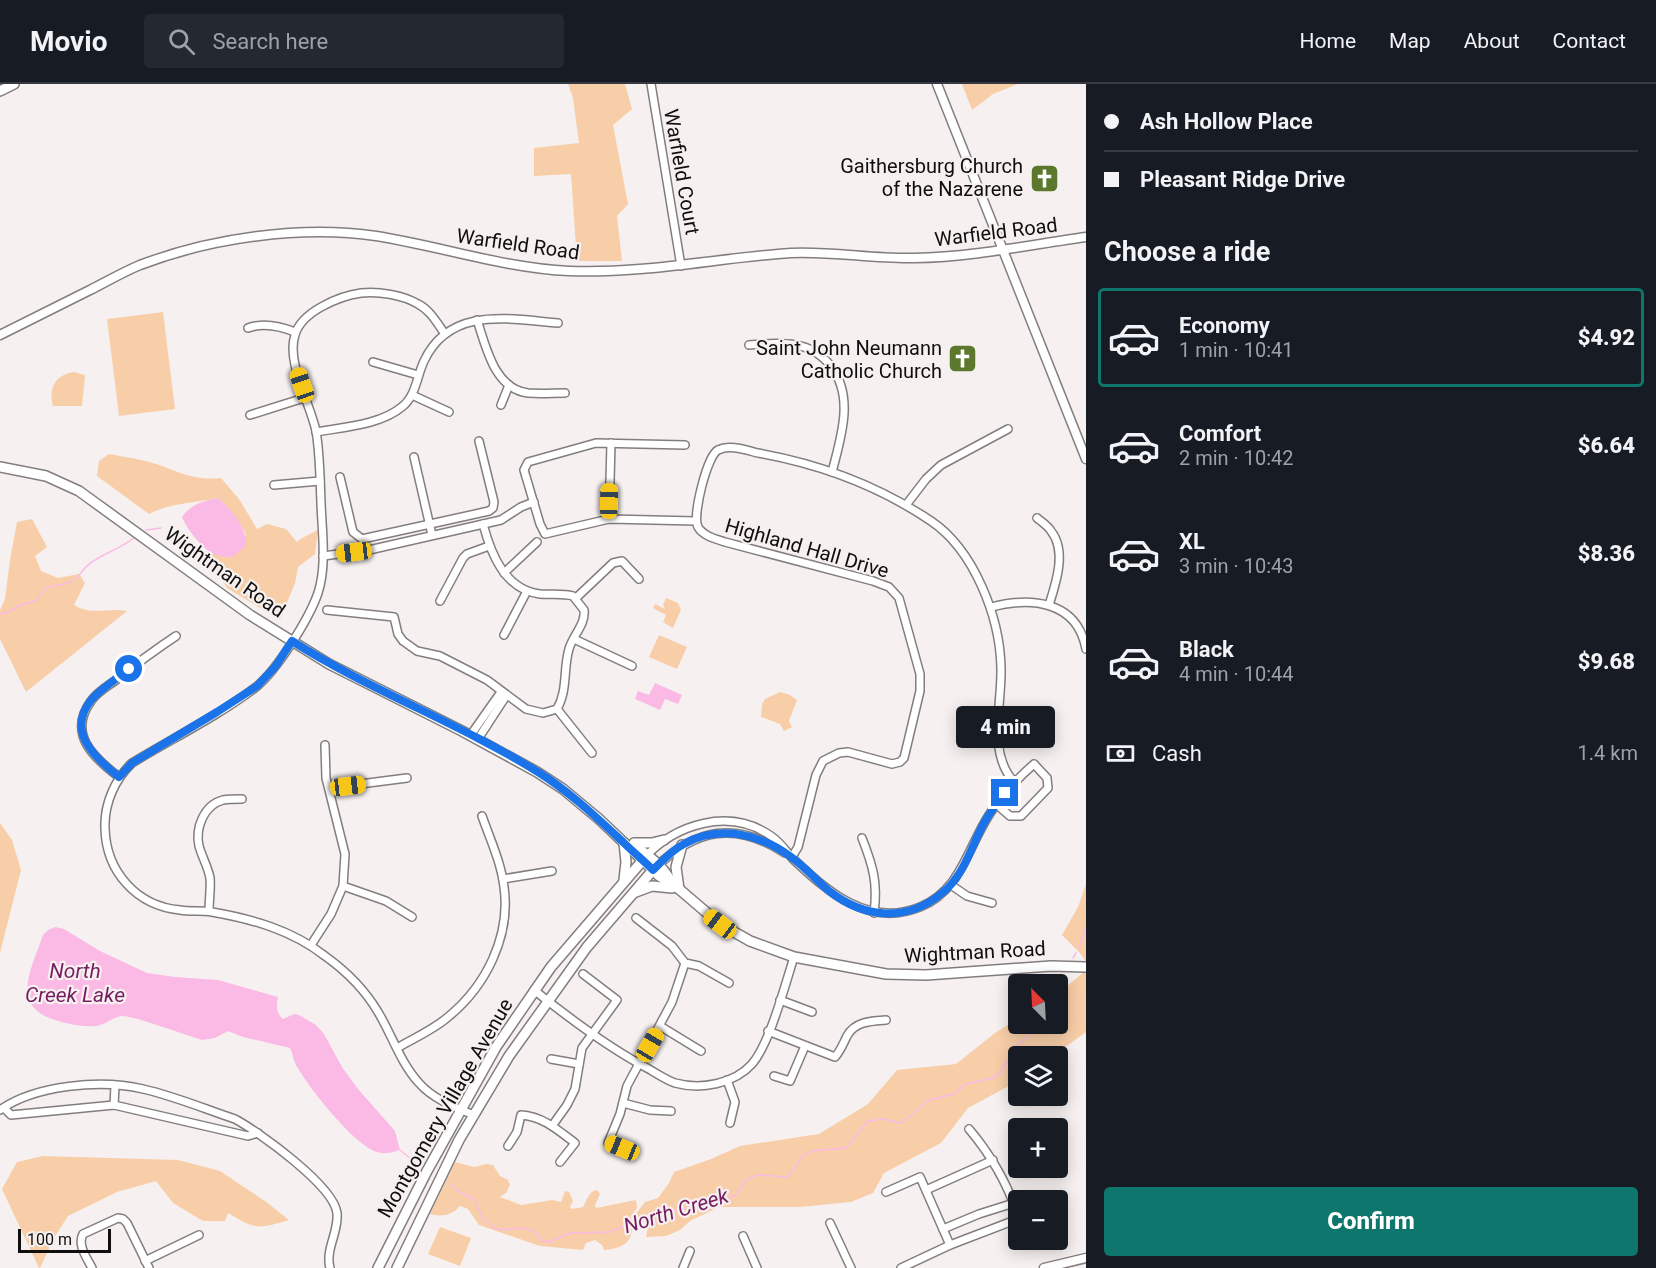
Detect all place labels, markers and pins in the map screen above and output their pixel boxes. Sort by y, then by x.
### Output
place label: Gaithersburg Church of the Nazarene [840,154,1023,201]
church icon: Gaithersburg Church of the Nazarene [1028,162,1060,194]
place label: Saint John Neumann Catholic Church [756,336,942,383]
church icon: Saint John Neumann Catholic Church [947,343,979,375]

